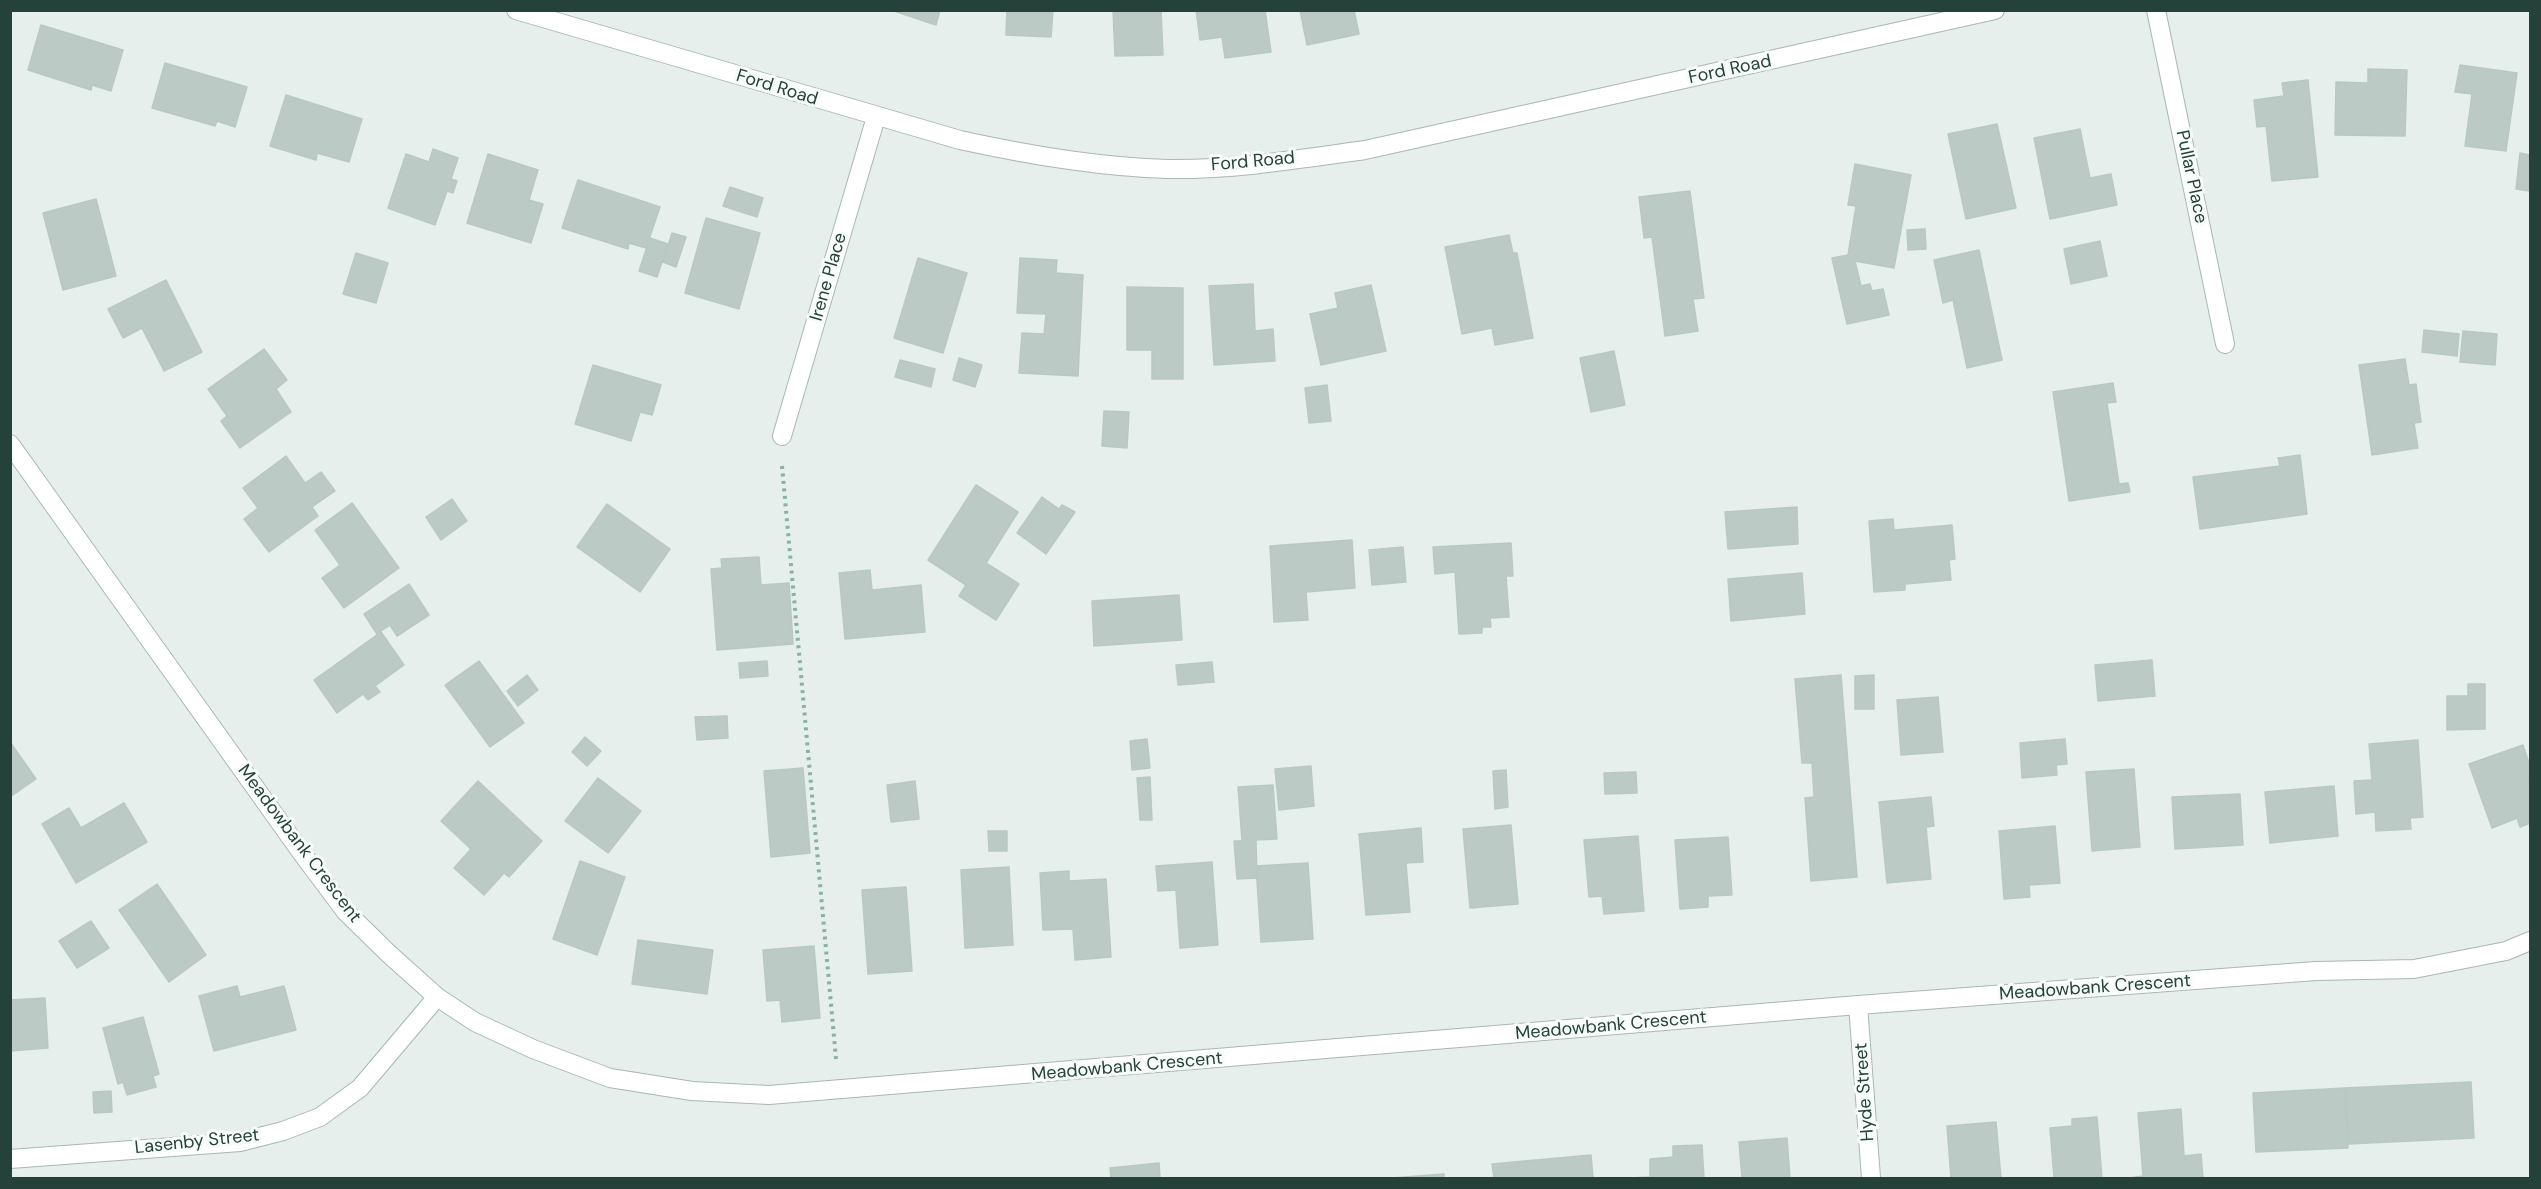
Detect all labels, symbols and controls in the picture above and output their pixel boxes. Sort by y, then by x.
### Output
street label: Ford Road [1687,51,1773,89]
street label: Ford Road [734,65,820,111]
street label: Pullar Place [2171,128,2211,226]
street label: Ford Road [1210,148,1296,176]
street label: Irene Place [806,230,852,324]
street label: Meadowbank Crescent [233,761,365,927]
street label: Meadowbank Crescent [1998,971,2192,1005]
street label: Meadowbank Crescent [1514,1007,1708,1045]
street label: Hyde Street [1851,1042,1879,1142]
street label: Meadowbank Crescent [1030,1048,1224,1086]
street label: Lasenby Street [134,1125,260,1159]

